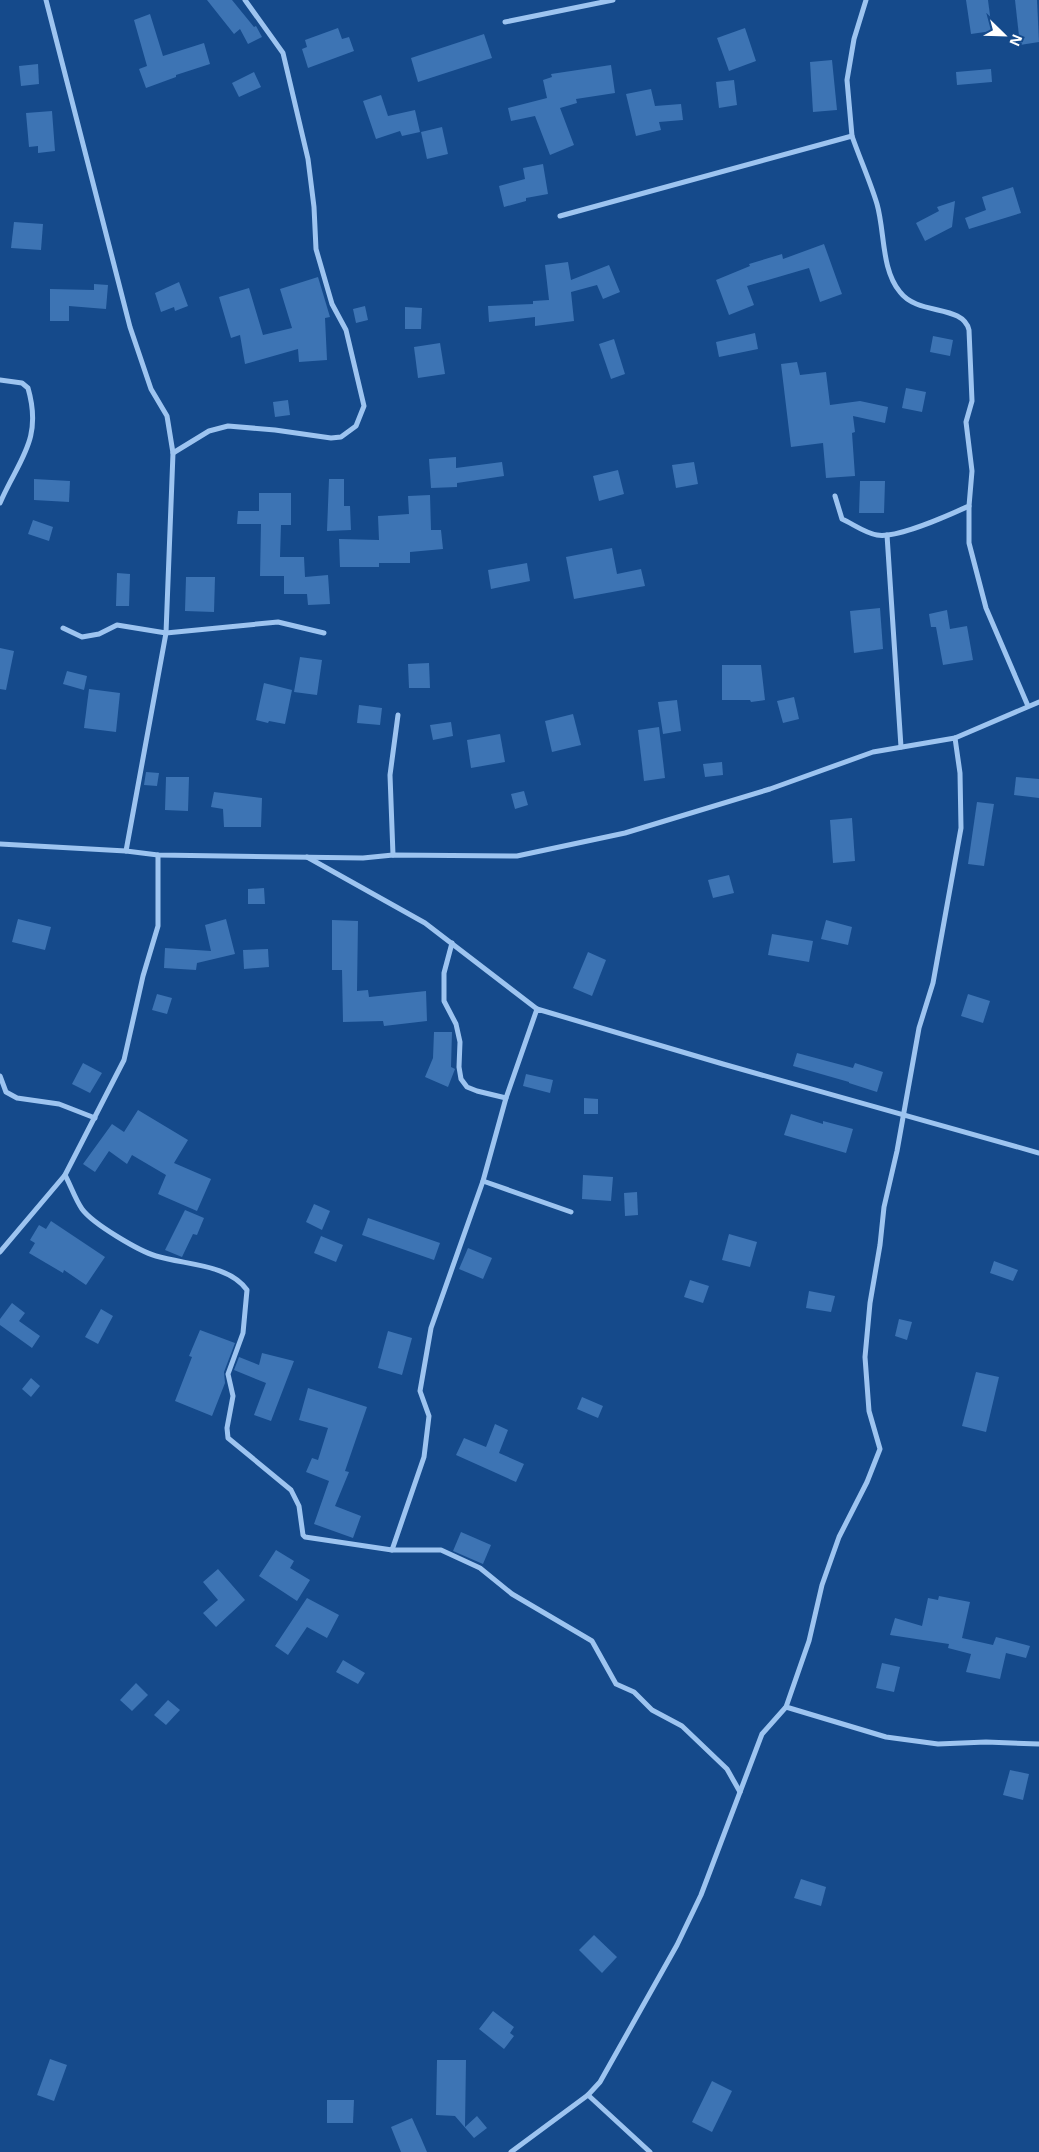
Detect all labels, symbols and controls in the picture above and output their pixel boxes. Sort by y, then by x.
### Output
north arrow [979,10,1029,60]
text: N [1005,31,1027,49]

